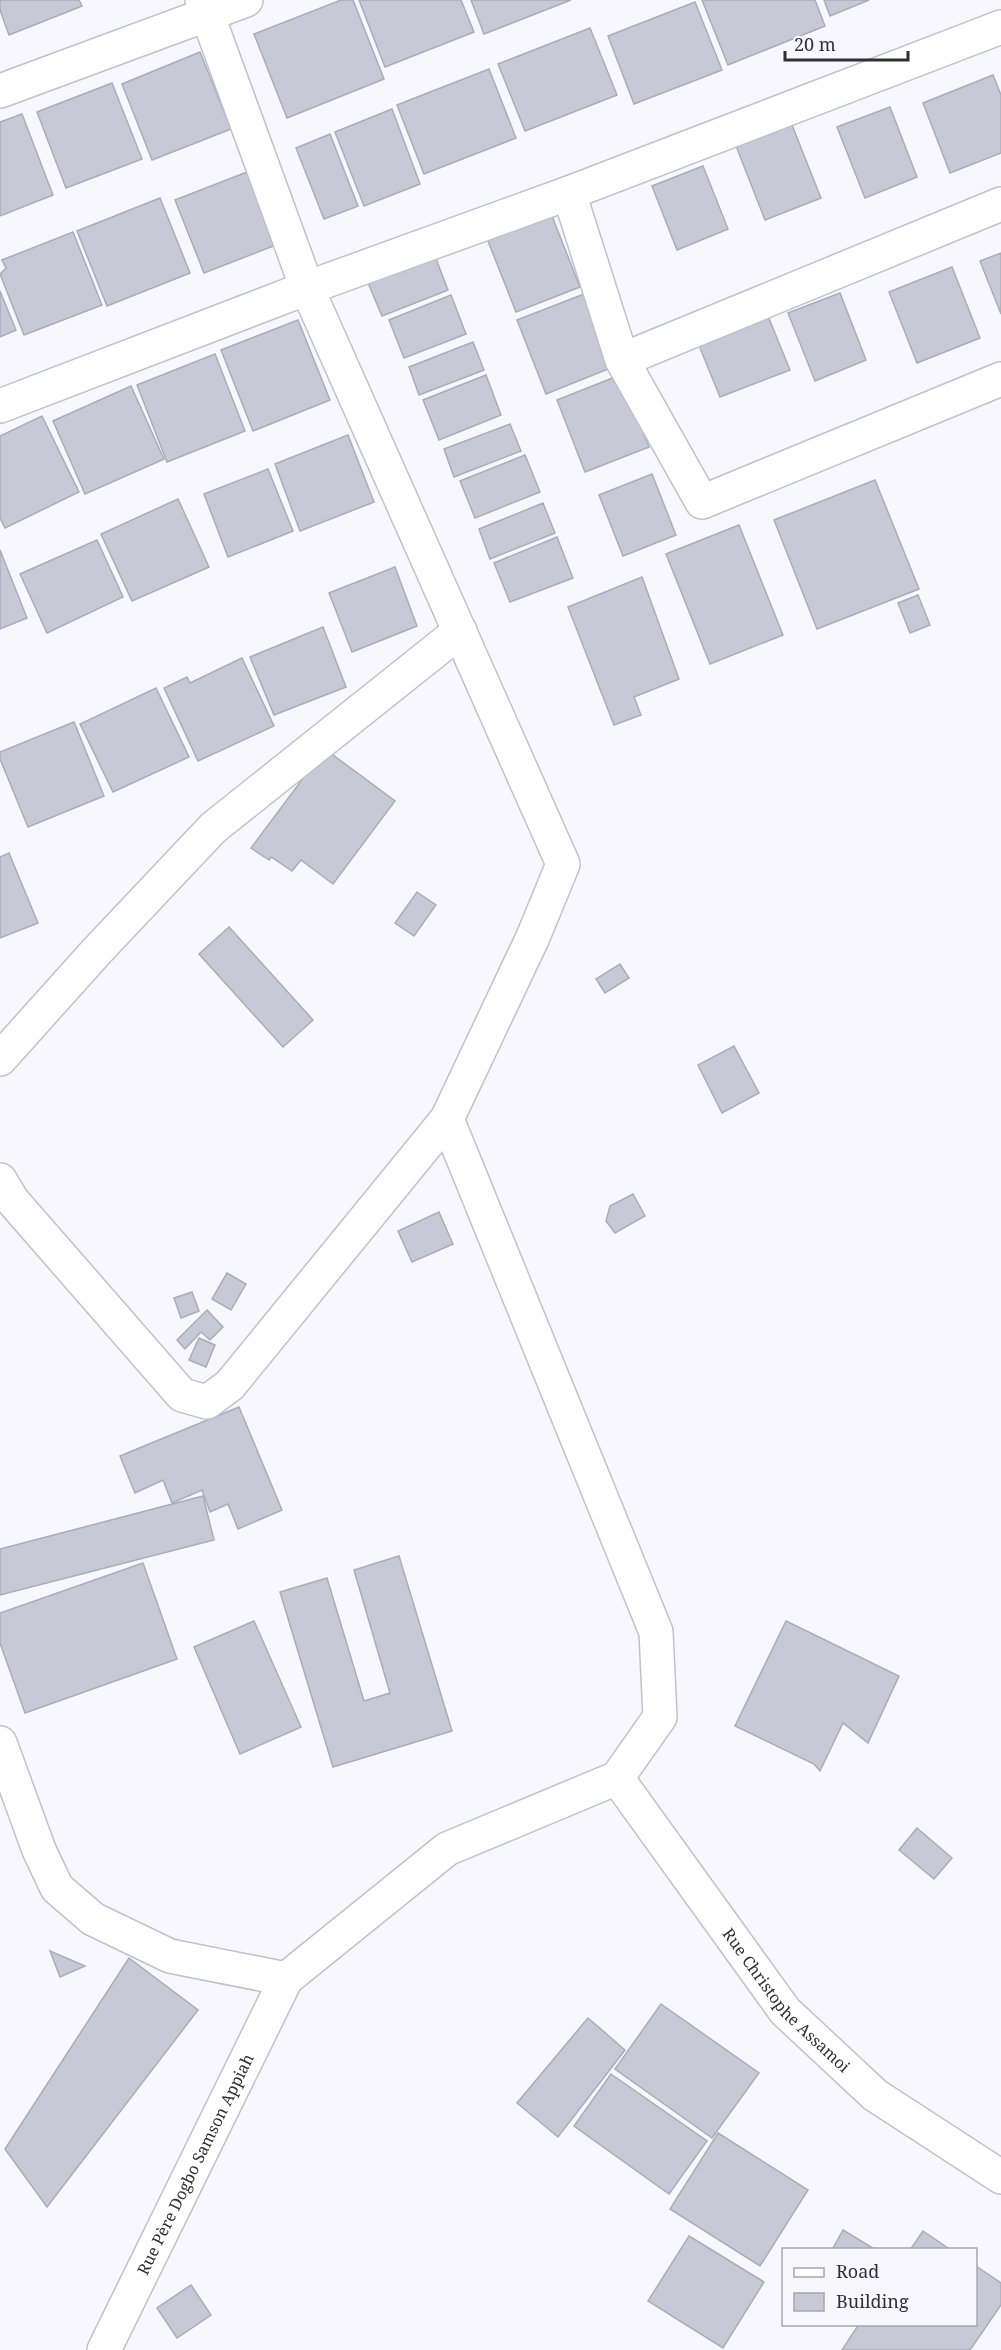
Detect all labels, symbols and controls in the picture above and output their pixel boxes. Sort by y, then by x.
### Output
scale bar [785,24,908,62]
text: 20 m [794,32,836,56]
street label: Rue Christophe Assamoi [718,1924,855,2077]
street label: Rue Père Dogbo Samson Appiah [132,2050,259,2278]
legend [782,2248,977,2326]
text: Road [836,2259,879,2283]
text: Building [836,2289,909,2313]

